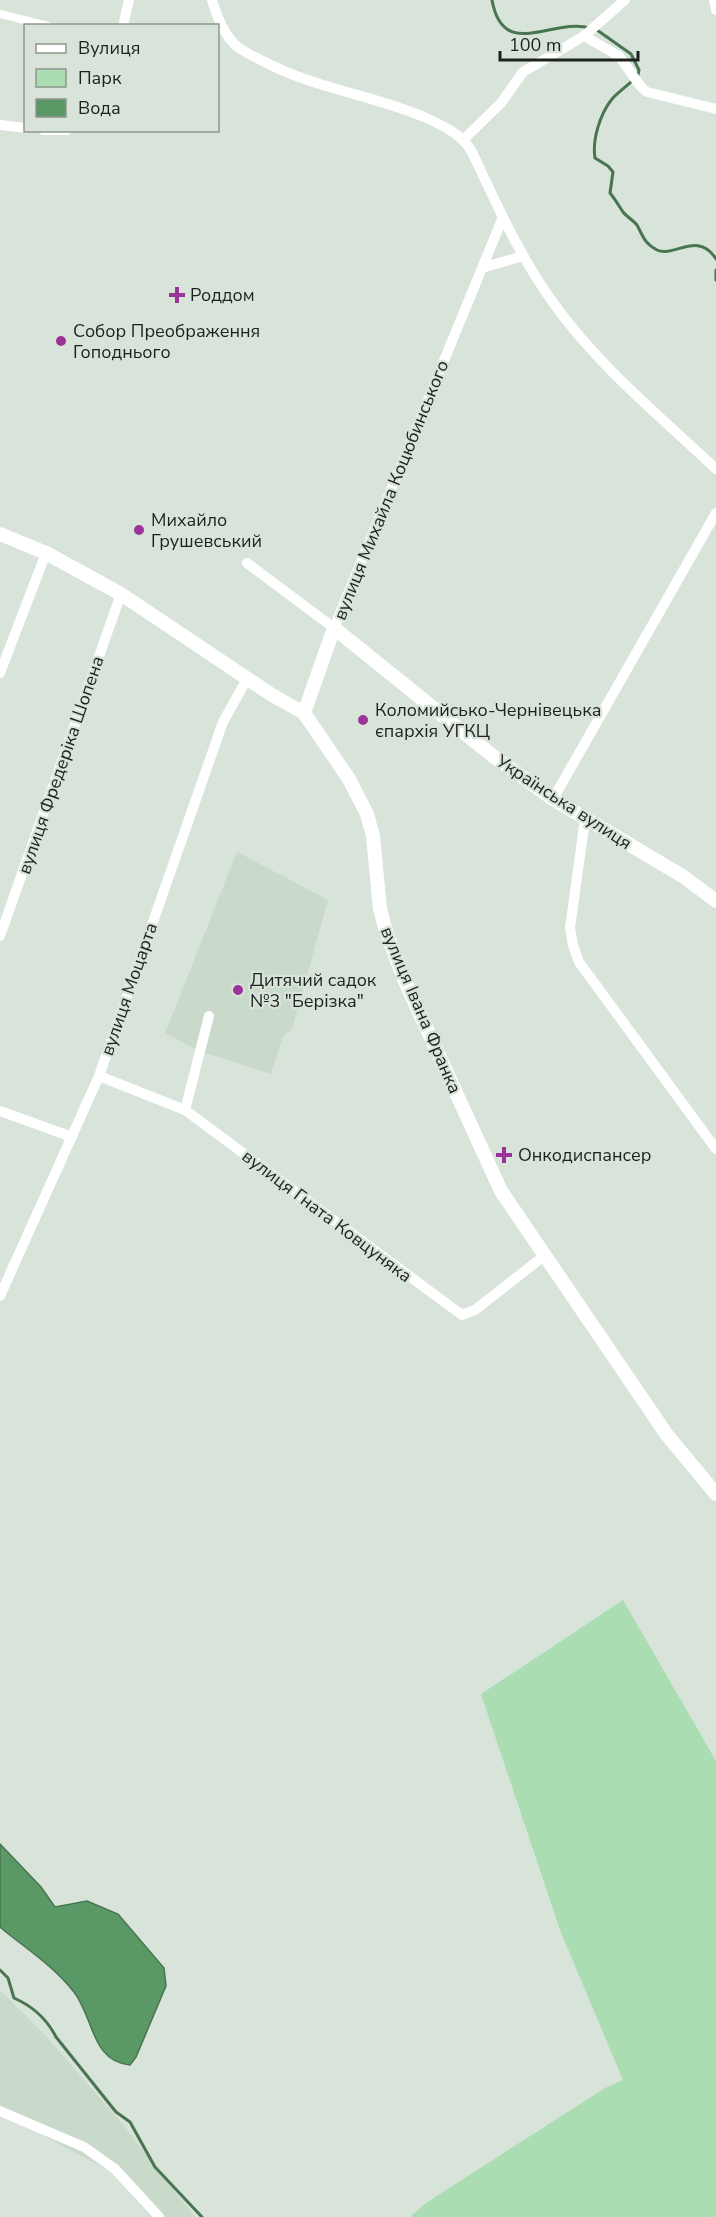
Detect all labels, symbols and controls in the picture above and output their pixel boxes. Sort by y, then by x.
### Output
legend [24,24,219,132]
scale bar [500,24,638,62]
text: 100 m [509,33,561,57]
text: Вулиця [78,36,140,60]
text: Парк [78,66,122,90]
text: Вода [78,96,121,120]
place label: Роддом [190,283,255,307]
marker: Роддом [168,286,186,304]
place label: Собор Преображення Гоподнього [73,319,260,364]
marker: Собор Преображення Гоподнього [54,334,68,348]
street label: вулиця Михайла Коцюбинського [328,356,454,624]
place label: Михайло Грушевський [151,508,262,553]
marker: Михайло Грушевський [132,523,146,537]
street label: вулиця Фредеріка Шопена [12,653,110,877]
place label: Коломийсько-Чернівецька єпархія УГКЦ [375,698,601,743]
marker: Коломийсько-Чернівецька єпархія УГКЦ [356,713,370,727]
street label: Українська вулиця [491,749,637,855]
street label: вулиця Моцарта [95,919,163,1059]
street label: вулиця Івана Франка [375,923,467,1097]
place label: Дитячий садок №3 "Берізка" [250,968,377,1013]
marker: Дитячий садок №3 "Берізка" [231,983,245,997]
place label: Онкодиспансер [518,1143,651,1167]
street label: вулиця Гната Ковцуняка [237,1144,417,1288]
marker: Онкодиспансер [495,1146,513,1164]

